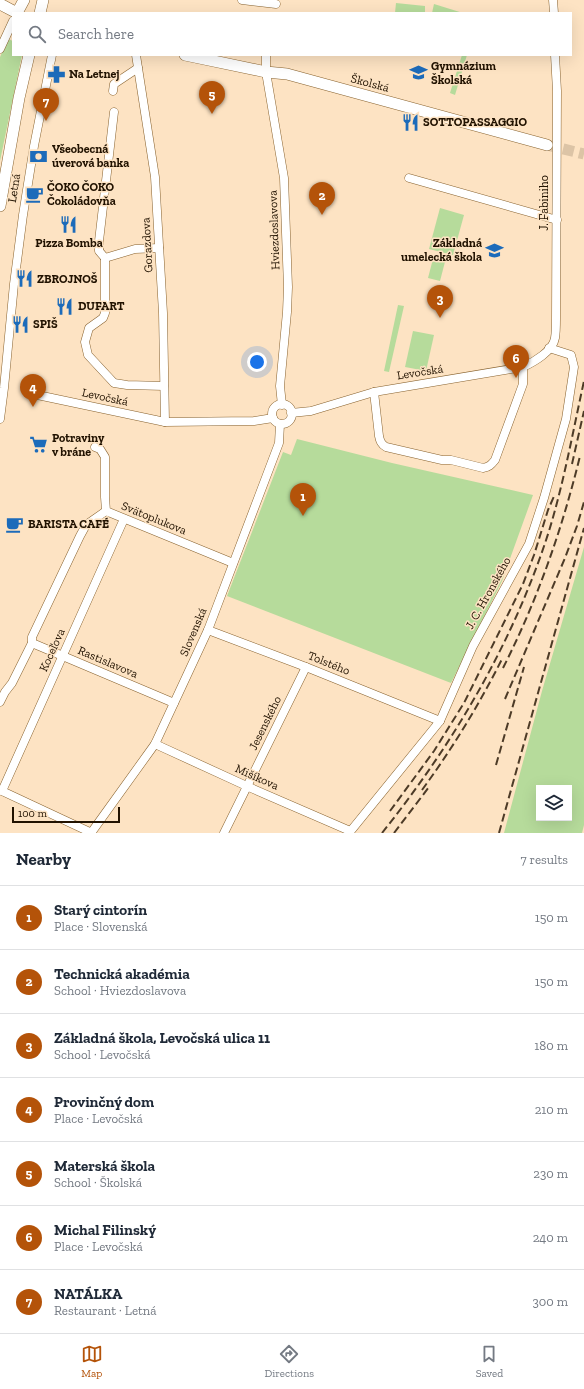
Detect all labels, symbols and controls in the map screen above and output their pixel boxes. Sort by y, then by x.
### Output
search box [12,12,572,56]
icon: search [26,23,48,45]
text: Search here [58,25,134,43]
place label: Gymnázium Školská [431,59,497,87]
school or university icon: Gymnázium Školská [408,63,428,83]
pharmacy icon: Na Letnej [46,64,66,84]
place label: Na Letnej [69,67,119,82]
street label: Školská [349,70,391,95]
pin: 5 [199,81,225,114]
pin: 7 [33,88,59,121]
restaurant icon: SOTTOPASSAGGIO [400,112,420,132]
place label: SOTTOPASSAGGIO [423,115,527,129]
place label: Všeobecná úverová banka [52,142,129,170]
bank icon: Všeobecná úverová banka [29,146,49,166]
street label: Letná [5,172,23,204]
street label: J. Fabiniho [537,175,551,231]
place label: ČOKO ČOKO Čokoládovňa [47,179,116,208]
pin: 2 [309,182,335,215]
cafe icon: ČOKO ČOKO Čokoládovňa [24,184,44,204]
street label: Hviezdoslavova [266,190,282,270]
restaurant icon: Pizza Bomba [59,214,79,234]
street label: Gorazdova [139,217,155,273]
place label: Pizza Bomba [35,236,103,250]
place label: Základná umelecká škola [401,236,482,264]
school or university icon: Základná umelecká škola [485,240,505,260]
restaurant icon: ZBROJNOŠ [14,269,34,289]
place label: ZBROJNOŠ [37,271,98,286]
pin: 3 [427,285,453,318]
restaurant icon: DUFART [55,296,75,316]
place label: DUFART [78,299,125,313]
restaurant icon: SPIŠ [10,314,30,334]
place label: SPIŠ [33,316,58,331]
pin: 6 [503,345,529,378]
your location [247,352,267,372]
street label: Levočská [396,361,444,383]
pin: 4 [20,374,46,407]
street label: Levočská [81,385,130,409]
place label: Potraviny v bráne [52,431,105,459]
supermarket icon: Potraviny v bráne [29,435,49,455]
pin: 1 [290,483,316,516]
street label: Svätoplukova [119,499,189,538]
cafe icon: BARISTA CAFÉ [5,514,25,534]
place label: BARISTA CAFÉ [28,517,109,531]
street label: J. C. Hronského [462,554,514,632]
street label: Slovenská [177,605,210,658]
street label: Koceľova [36,626,68,674]
street label: Rastislavova [76,643,140,681]
street label: Tolstého [306,648,352,678]
street label: Jesenského [246,694,284,752]
street label: Mišíkova [233,761,281,793]
map controls [536,785,572,821]
button: layers [536,785,572,821]
scale bar [12,805,120,824]
text: 100 m [18,807,47,820]
text: Nearby [16,849,71,869]
text: 7 results [520,852,568,867]
text: Starý cintorín [54,901,147,919]
text: 1 [26,910,32,925]
text: 150 m [535,910,568,925]
text: Place · Slovenská [54,919,148,934]
text: Technická akadémia [54,965,190,983]
text: 2 [26,974,32,989]
text: 150 m [535,974,568,989]
text: School · Hviezdoslavova [54,983,186,998]
text: Základná škola, Levočská ulica 11 [54,1029,270,1047]
text: 3 [26,1038,32,1053]
text: 180 m [534,1038,568,1053]
text: School · Levočská [54,1047,151,1062]
text: Provinčný dom [54,1093,154,1111]
text: 4 [25,1102,33,1117]
text: 210 m [535,1102,568,1117]
text: Place · Levočská [54,1111,143,1126]
text: Materská škola [54,1157,155,1175]
text: 5 [26,1166,32,1181]
text: 230 m [533,1166,568,1181]
text: School · Školská [54,1175,142,1190]
text: Michal Filinský [54,1221,156,1239]
text: 6 [26,1230,32,1245]
text: 240 m [533,1230,568,1245]
text: Place · Levočská [54,1239,143,1254]
text: NATÁLKA [54,1285,122,1303]
text: 7 [26,1294,32,1309]
text: 300 m [532,1294,568,1309]
text: Restaurant · Letná [54,1303,157,1318]
tab: Map [81,1343,103,1380]
tab: Directions [264,1343,314,1380]
tab: Saved [476,1343,503,1380]

